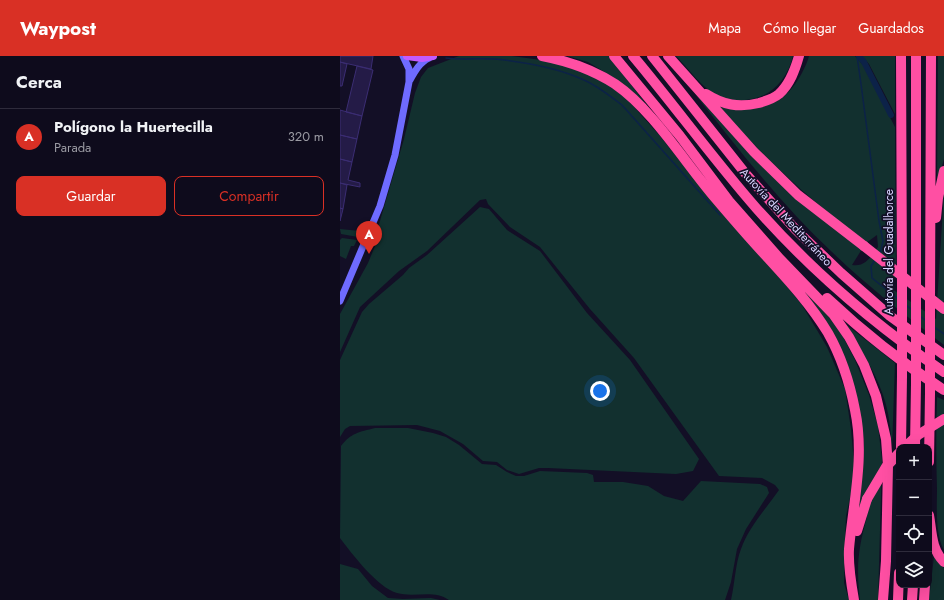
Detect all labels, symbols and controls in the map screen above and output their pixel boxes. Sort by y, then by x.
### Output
text: Waypost [20,15,96,42]
text: Mapa [708,18,741,38]
text: Cómo llegar [763,18,836,38]
text: Guardados [858,18,924,38]
text: Cerca [16,70,62,94]
text: Polígono la Huertecilla [54,116,213,138]
text: A [24,127,34,146]
text: 320 m [288,127,324,146]
text: Parada [54,138,91,157]
street label: Autovía del Mediterráneo [736,164,837,270]
button: Guardar [16,176,166,216]
button: Compartir [174,176,324,216]
street label: Autovía del Guadalhorce [880,189,898,315]
pin: A [356,221,382,254]
your location [590,381,610,401]
map controls [896,444,932,588]
button: + [896,444,932,480]
button: − [896,480,932,516]
button: locate [896,516,932,552]
button: layers [896,552,932,588]

